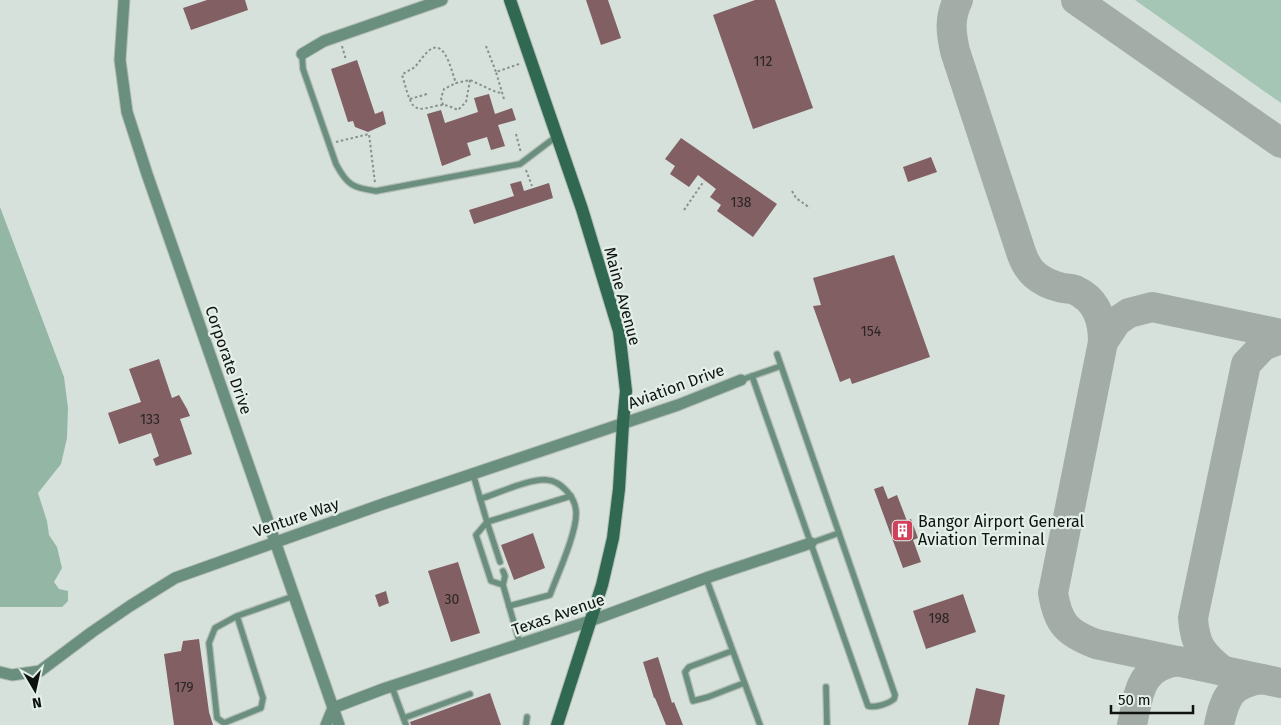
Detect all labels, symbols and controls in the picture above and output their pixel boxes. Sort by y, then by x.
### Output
house number: 112 [754,53,772,70]
house number: 138 [731,194,752,211]
street label: Maine Avenue [600,245,645,347]
street label: Corporate Drive [201,303,256,417]
house number: 154 [861,323,882,340]
street label: Aviation Drive [625,360,727,413]
house number: 133 [140,411,160,428]
street label: Venture Way [251,494,342,541]
place label: Bangor Airport General Aviation Terminal [918,512,1085,549]
building icon: Bangor Airport General Aviation Terminal [890,518,914,542]
street label: Texas Avenue [509,590,607,639]
house number: 30 [445,591,460,608]
house number: 198 [928,610,950,627]
north arrow [10,665,60,715]
house number: 179 [174,679,194,696]
scale bar [1111,682,1194,714]
text: 50 m [1118,691,1151,709]
text: N [31,693,43,711]

